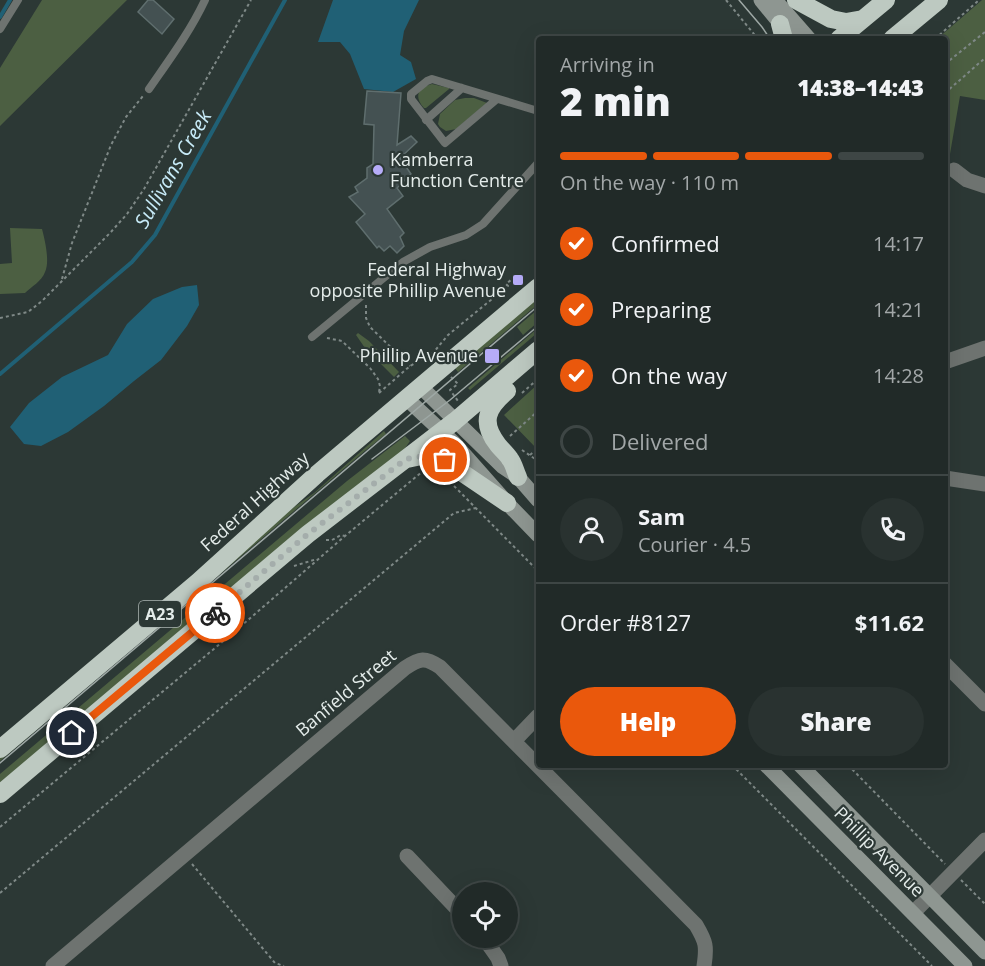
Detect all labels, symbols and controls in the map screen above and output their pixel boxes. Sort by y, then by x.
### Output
text: Arriving in [560,51,655,78]
text: 14:38–14:43 [797,72,924,102]
text: 2 min [560,74,671,127]
water label: Sullivans Creek [128,104,218,233]
place label: Kamberra Function Centre [390,147,524,192]
marker: Kamberra Function Centre [371,163,385,177]
text: On the way · 110 m [560,169,739,196]
icon: check [560,227,593,260]
text: Confirmed [611,228,720,258]
text: 14:17 [873,230,924,257]
place label: Federal Highway opposite Phillip Avenue [310,257,507,302]
marker: Federal Highway opposite Phillip Avenue [511,273,525,287]
icon: check [560,293,593,326]
text: Preparing [611,294,711,324]
text: 14:21 [873,296,924,323]
place label: Phillip Avenue [360,343,478,367]
marker: Phillip Avenue [483,347,501,365]
icon: check [560,359,593,392]
text: On the way [611,360,727,390]
text: 14:28 [873,362,924,389]
text: Delivered [611,426,709,456]
pin [419,434,470,485]
icon: bag [428,443,461,476]
street label: Federal Highway [195,445,315,557]
button: person [560,498,623,561]
button: phone [861,498,924,561]
text: Sam [638,501,685,531]
text: Courier · 4.5 [638,531,751,558]
courier [185,583,245,643]
icon: bike [199,597,232,630]
road number: A23 [139,601,181,627]
text: Order #8127 [560,607,691,637]
text: $11.62 [855,607,924,637]
street label: Banfield Street [290,643,401,741]
button: Help [560,687,736,756]
button: Share [748,687,924,756]
pin [46,707,97,758]
icon: home [55,716,88,749]
street label: Phillip Avenue [829,801,930,902]
map controls [452,882,518,948]
button: locate [452,882,518,948]

